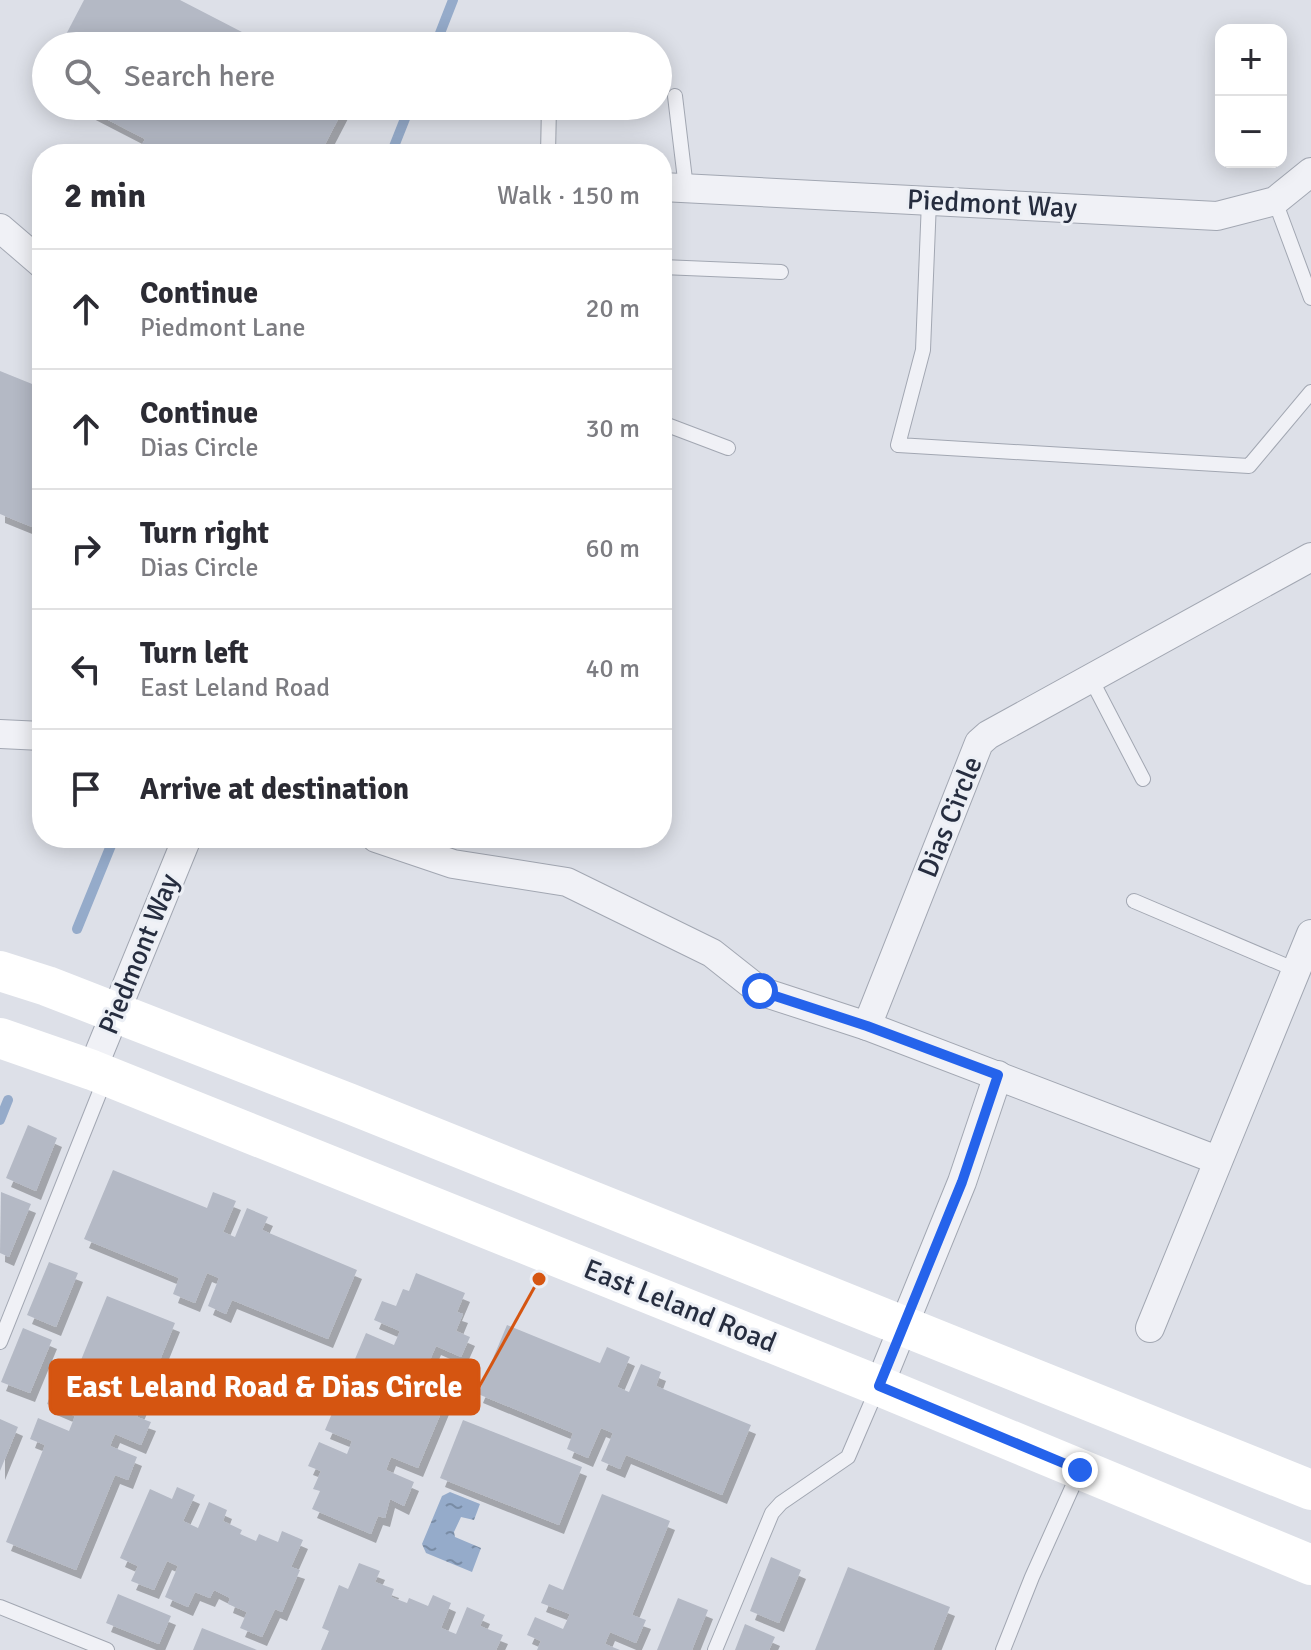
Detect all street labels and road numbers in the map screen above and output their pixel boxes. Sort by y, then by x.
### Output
street label: Piedmont Way [906,183,1078,225]
street label: Dias Circle [910,751,990,883]
street label: Piedmont Way [91,869,187,1039]
street label: East Leland Road [579,1252,781,1360]

